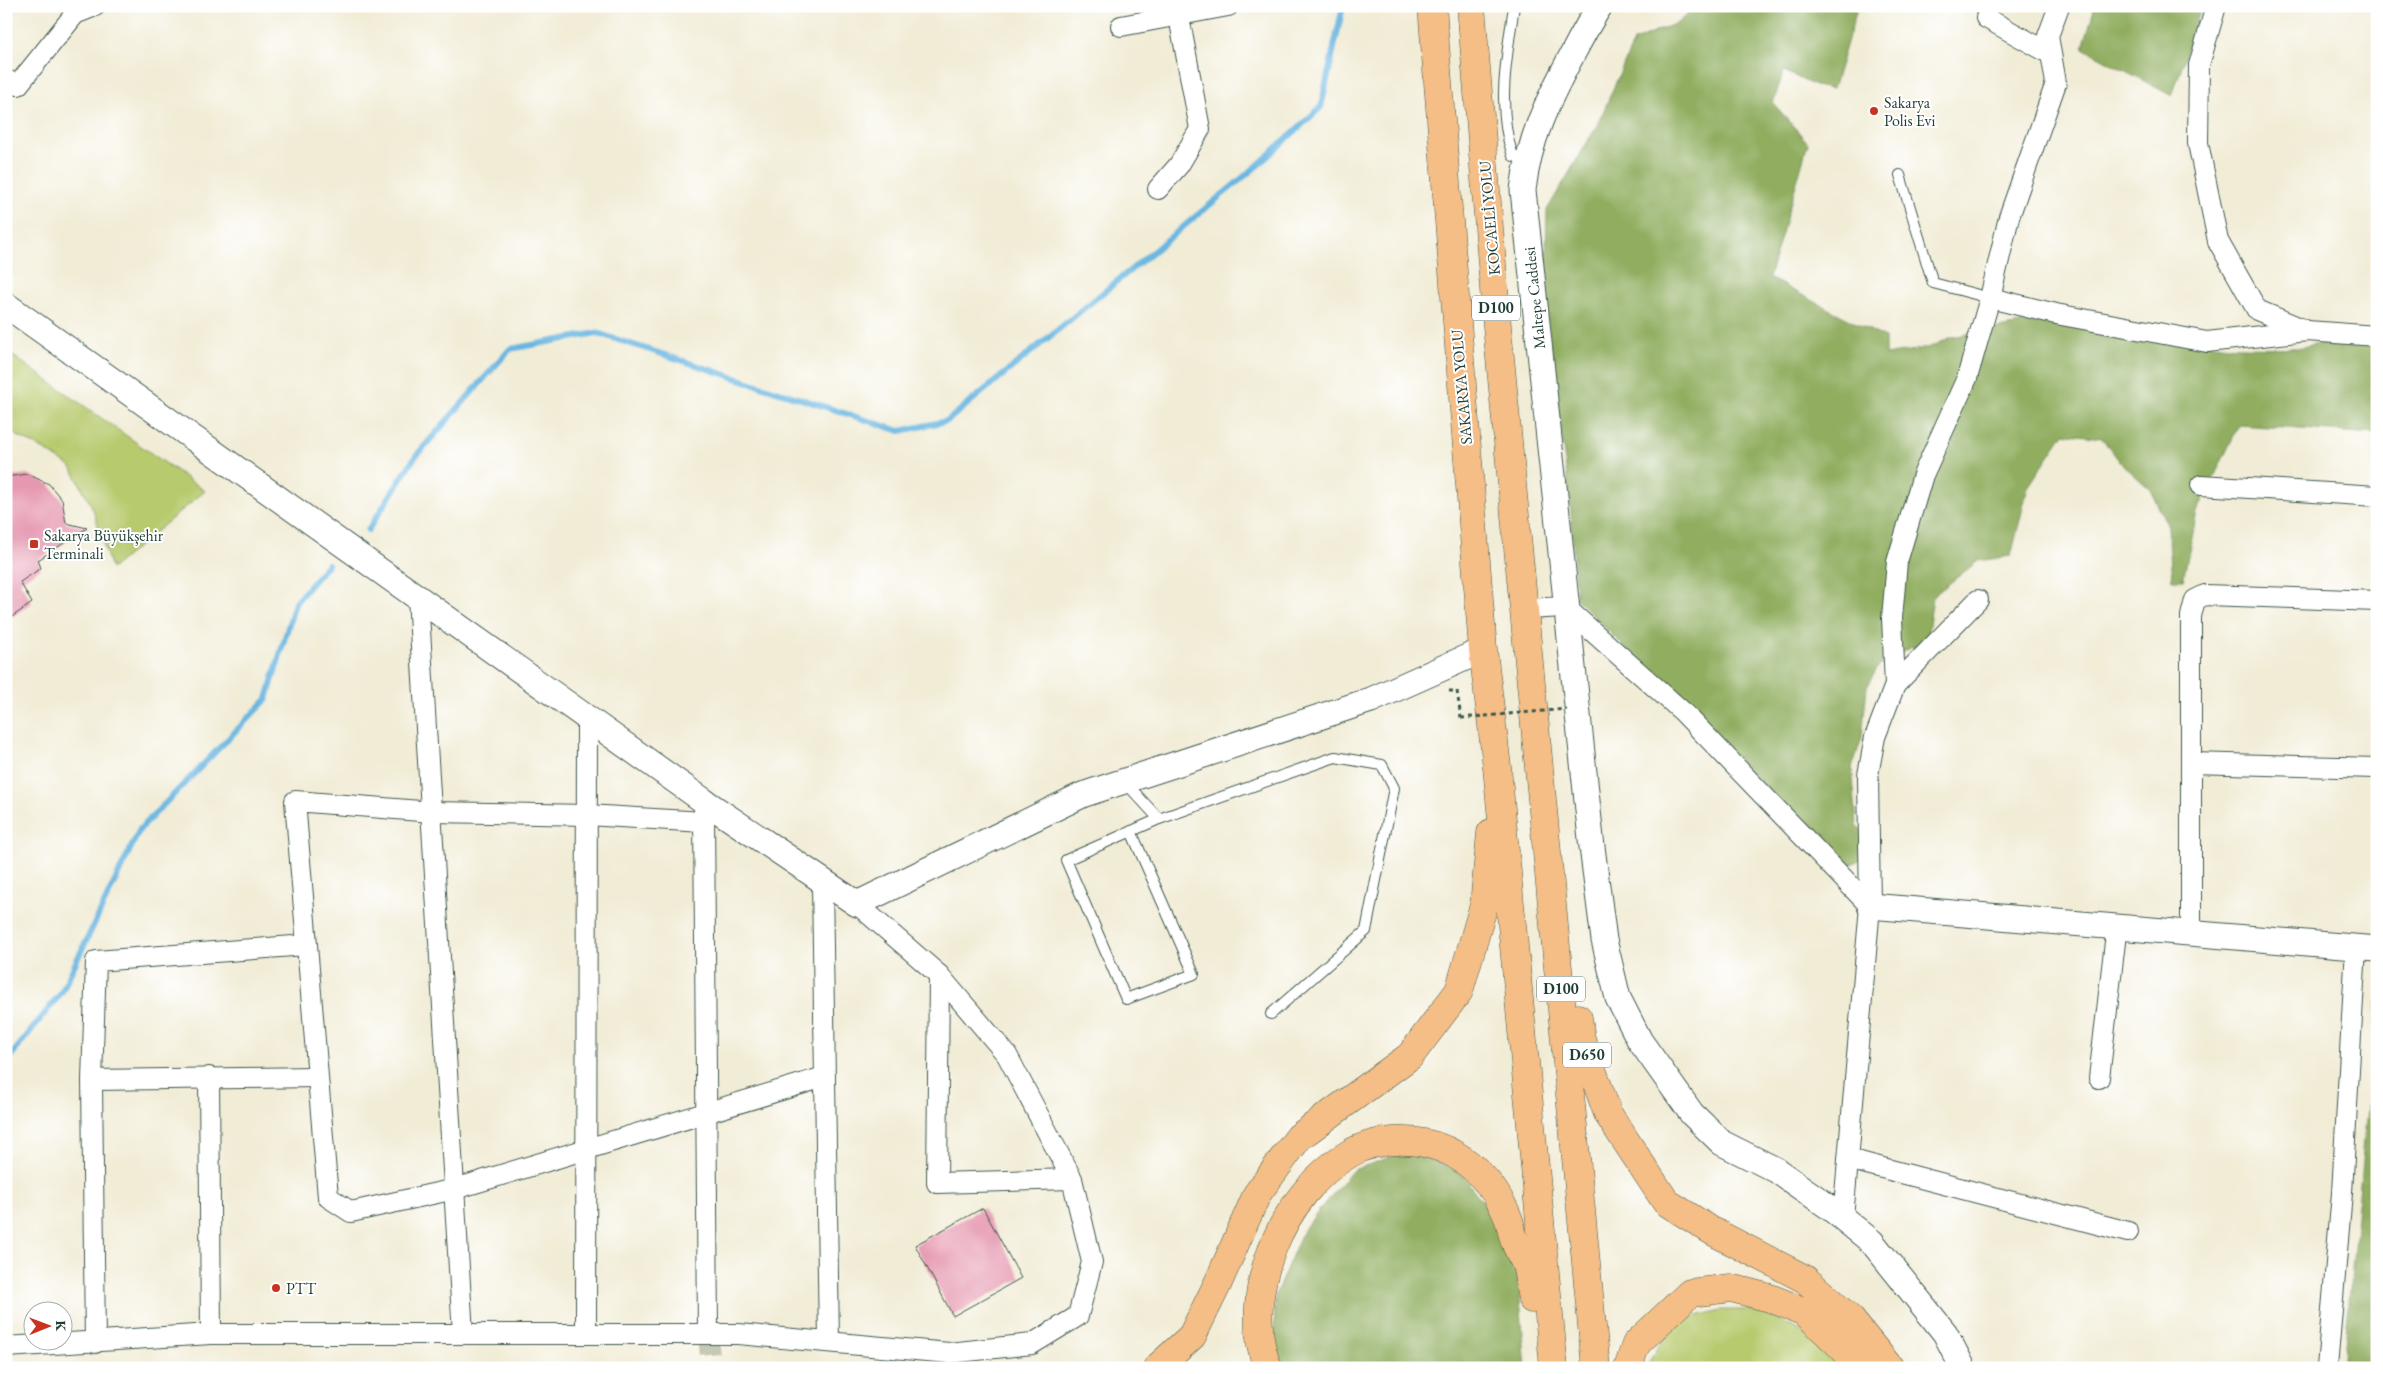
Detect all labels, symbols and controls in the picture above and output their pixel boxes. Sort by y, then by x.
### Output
place label: Sakarya Polis Evi [1884,92,1935,131]
marker: Sakarya Polis Evi [1868,105,1880,117]
street label: KOCAELİ YOLU [1474,160,1505,276]
street label: Maltepe Caddesi [1519,246,1550,350]
road number: D100 [1472,296,1520,320]
street label: SAKARYA YOLU [1446,328,1477,445]
place label: Sakarya Büyükşehir Terminali [44,525,164,564]
marker: Sakarya Büyükşehir Terminali [28,538,40,550]
road number: D100 [1537,976,1585,1002]
road number: D650 [1563,1042,1611,1068]
place label: PTT [286,1278,317,1299]
marker: PTT [270,1282,282,1294]
north arrow [22,1302,72,1352]
text: K [52,1320,70,1332]

